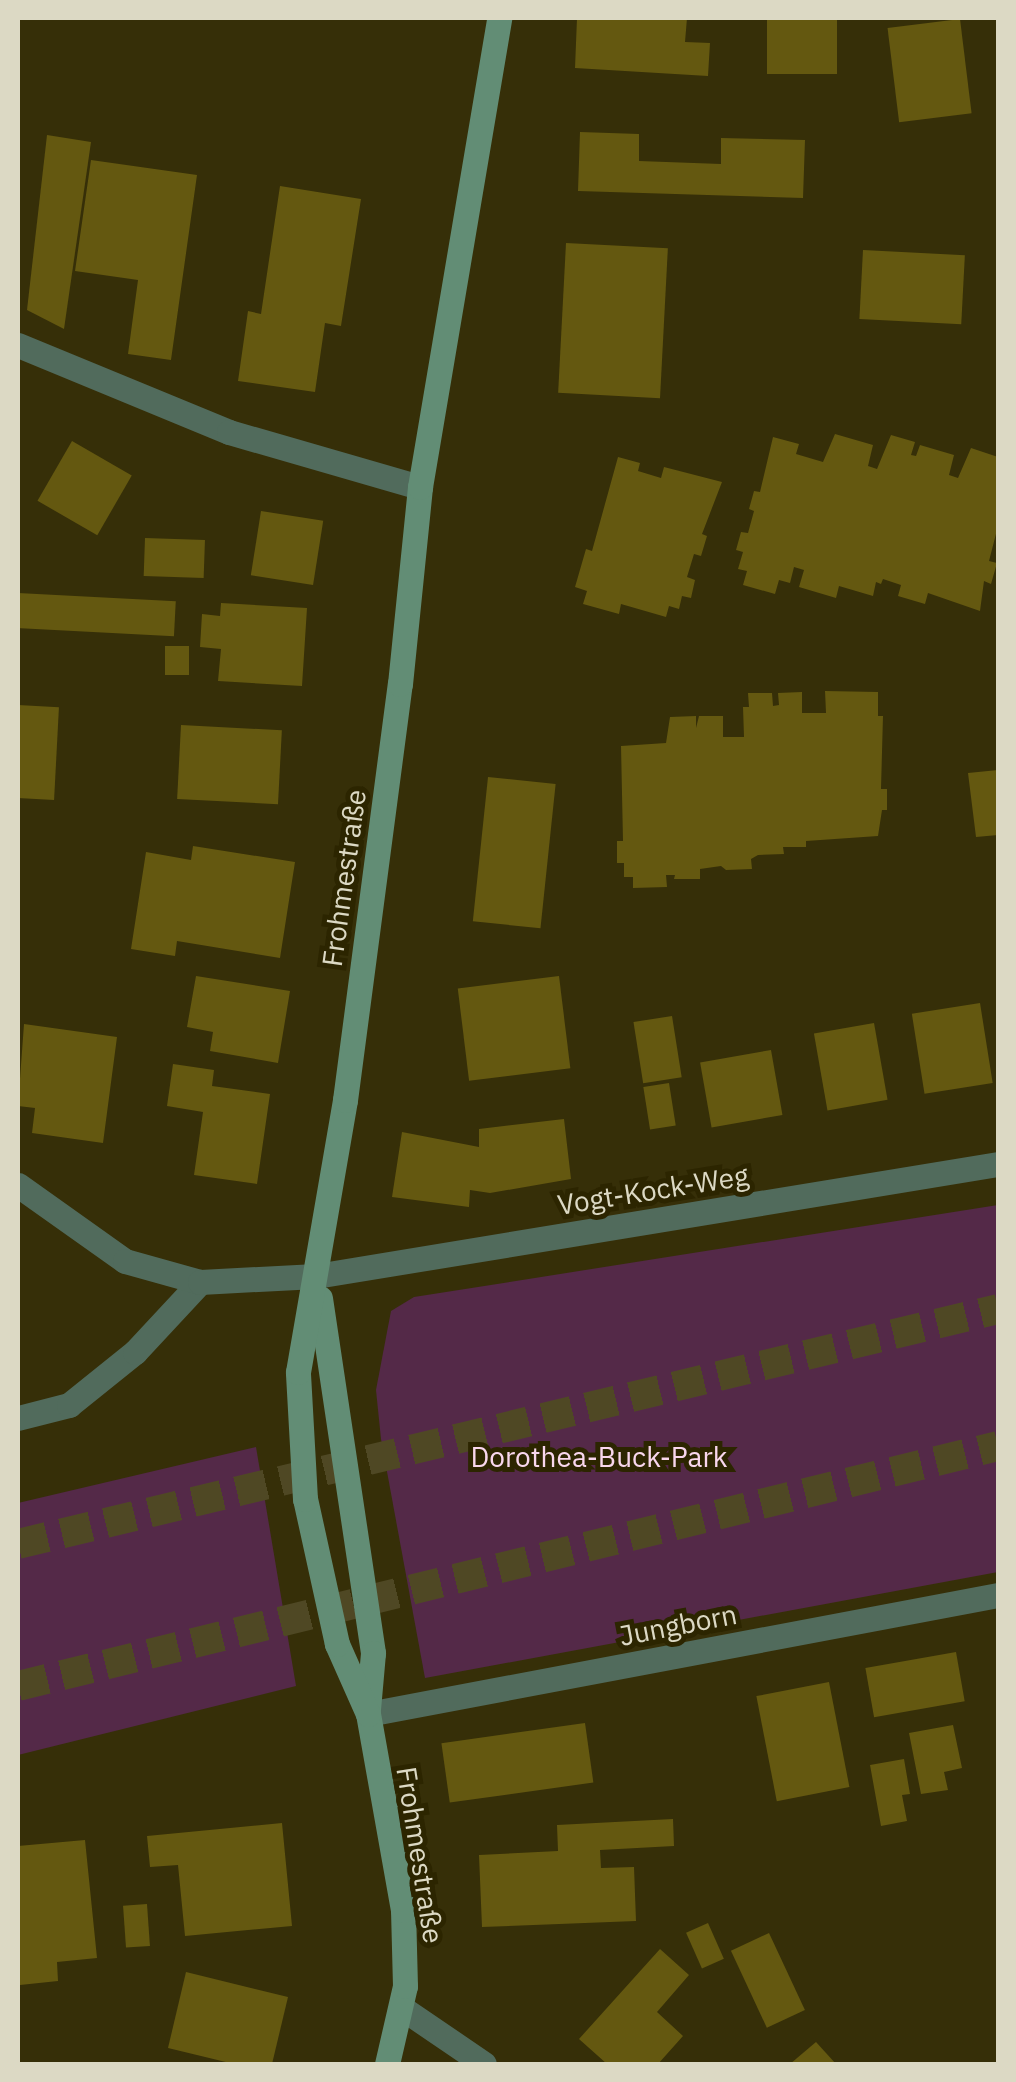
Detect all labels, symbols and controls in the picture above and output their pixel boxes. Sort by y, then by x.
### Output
street label: Frohmestraße [315,787,373,969]
street label: Vogt-Kock-Weg [555,1158,751,1222]
park label: Dorothea-Buck-Park [471,1440,727,1474]
street label: Jungborn [616,1597,740,1653]
street label: Frohmestraße [389,1764,451,1946]

